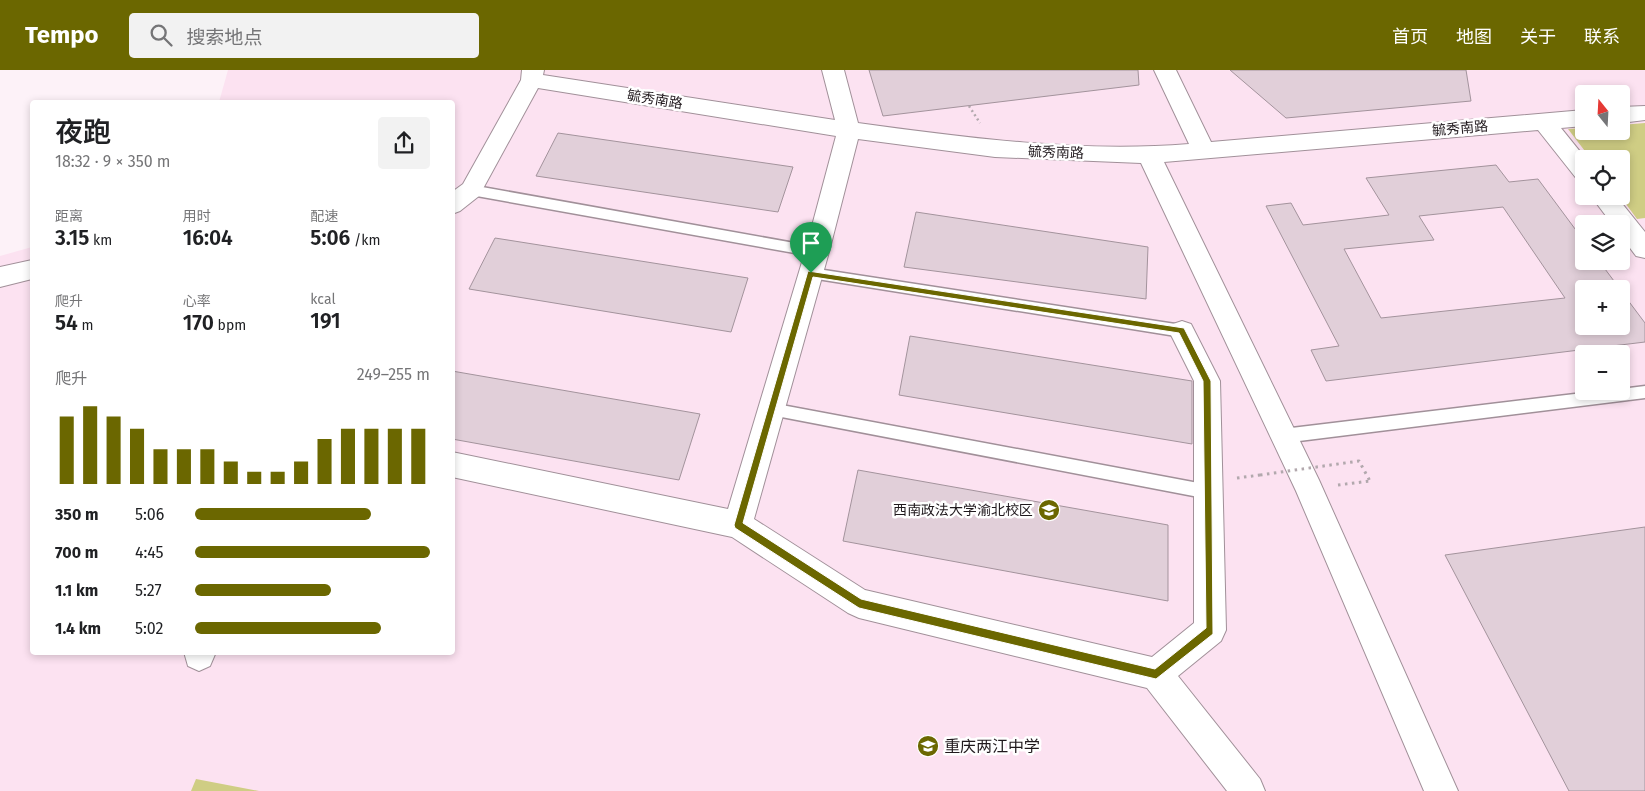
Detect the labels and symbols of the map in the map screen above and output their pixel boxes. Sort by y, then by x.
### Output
north arrow [1575,85,1630,140]
street label: 毓秀南路 [626,87,684,112]
street label: 毓秀南路 [1431,118,1489,139]
street label: 毓秀南路 [1028,143,1084,162]
pin [790,222,832,273]
school or university icon: 西南政法大学渝北校区 [1037,498,1061,522]
place label: 西南政法大学渝北校区 [893,502,1033,519]
school or university icon: 重庆两江中学 [916,734,940,758]
place label: 重庆两江中学 [944,737,1040,756]

